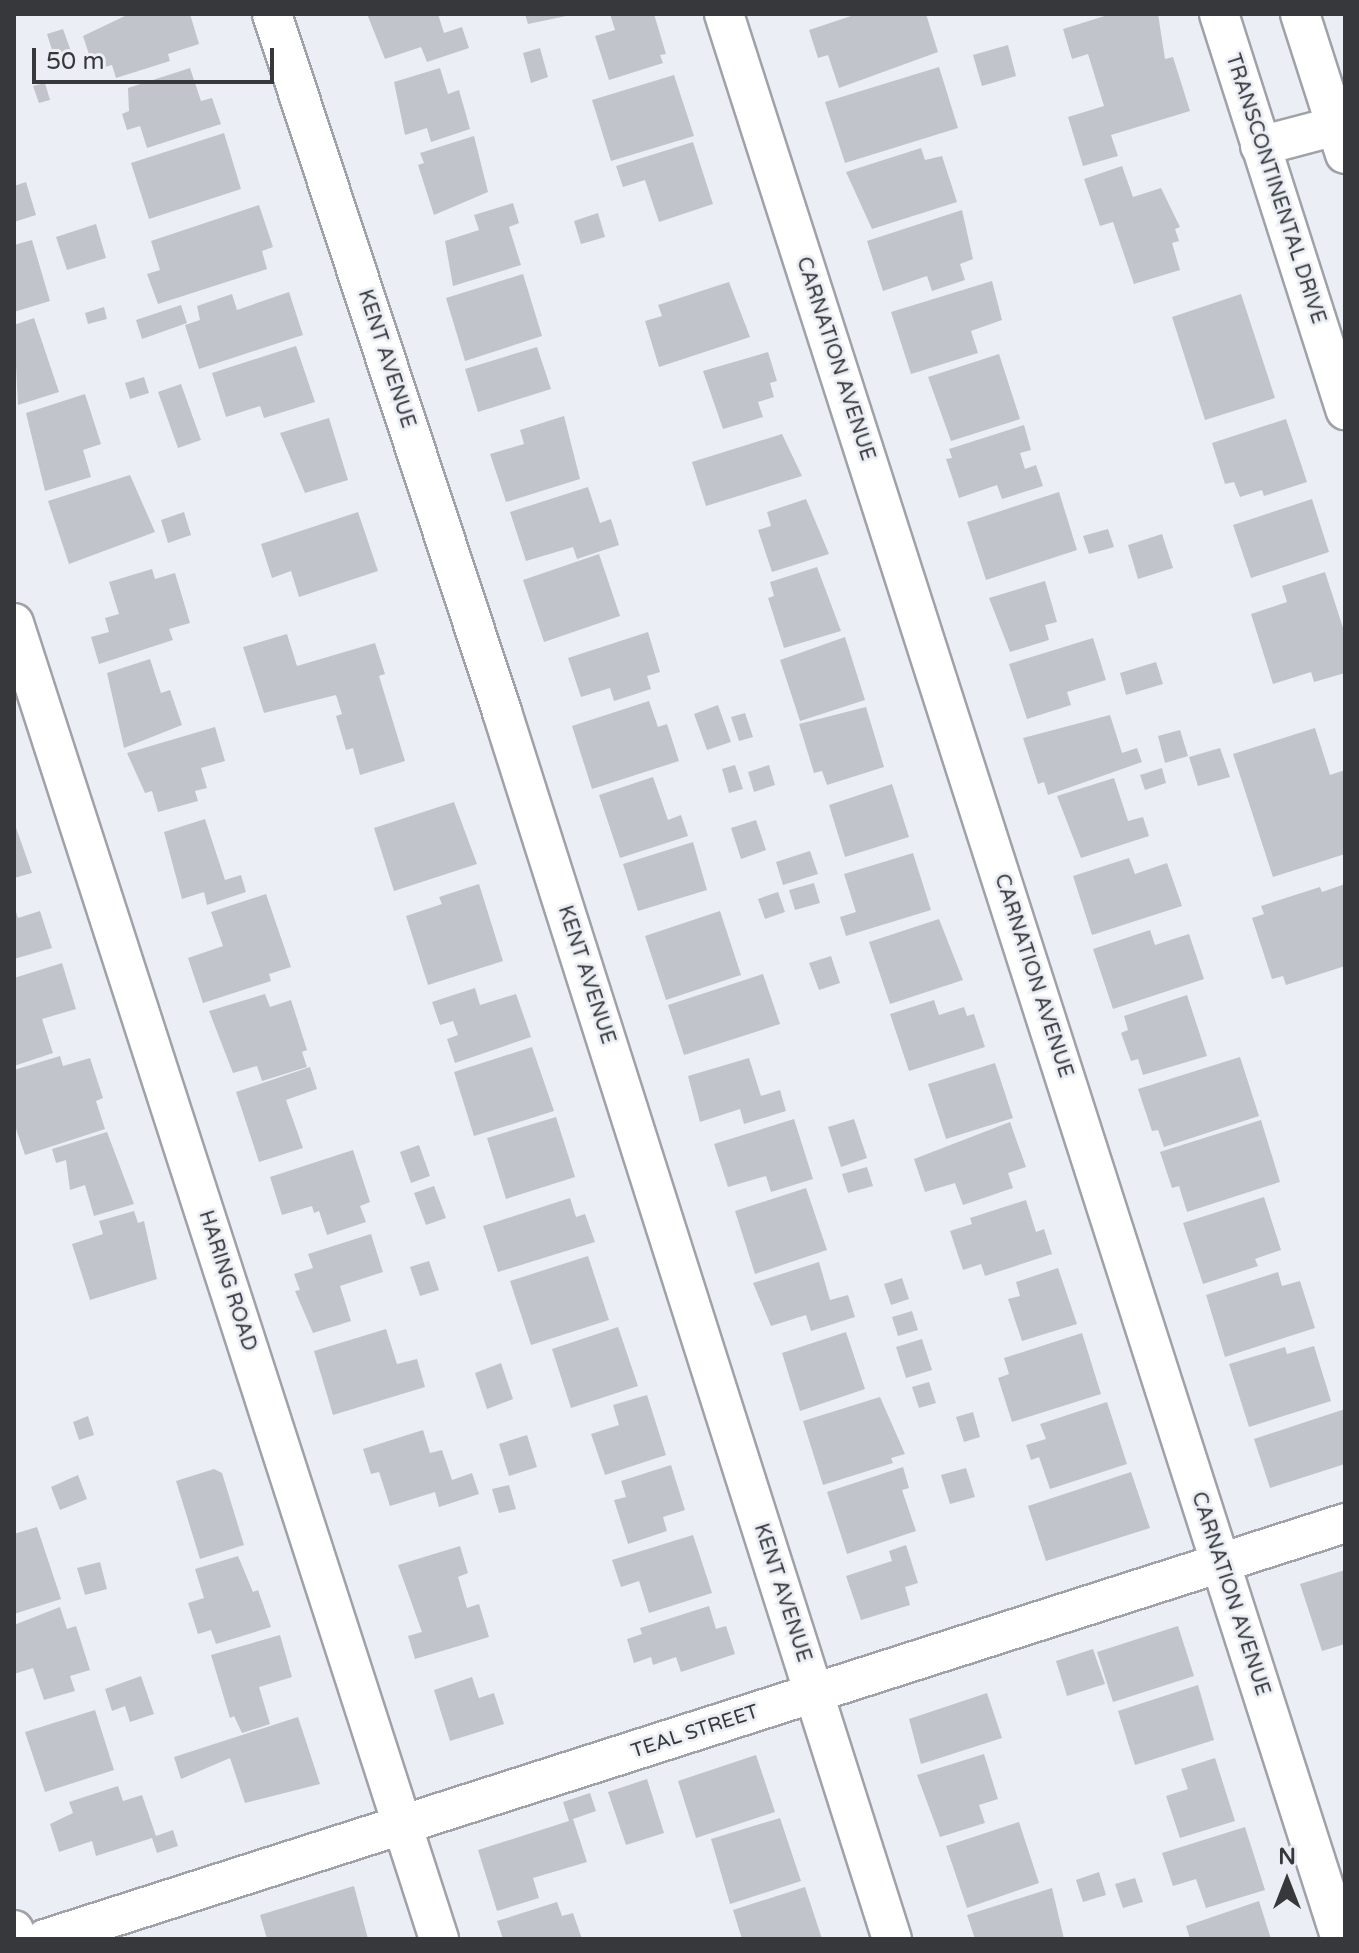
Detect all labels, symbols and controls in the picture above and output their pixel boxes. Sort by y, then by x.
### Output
scale bar [36,32,278,82]
text: 50 m [46,47,104,76]
street label: TRANSCONTINENTAL DRIVE [1220,51,1330,327]
street label: CARNATION AVENUE [791,254,879,464]
street label: KENT AVENUE [352,287,420,431]
street label: CARNATION AVENUE [989,871,1077,1081]
street label: KENT AVENUE [552,903,620,1047]
street label: HARING ROAD [193,1208,261,1354]
street label: CARNATION AVENUE [1186,1489,1274,1699]
street label: KENT AVENUE [748,1521,816,1665]
street label: TEAL STREET [628,1700,762,1764]
north arrow [1247,1841,1327,1921]
text: N [1278,1844,1296,1870]

